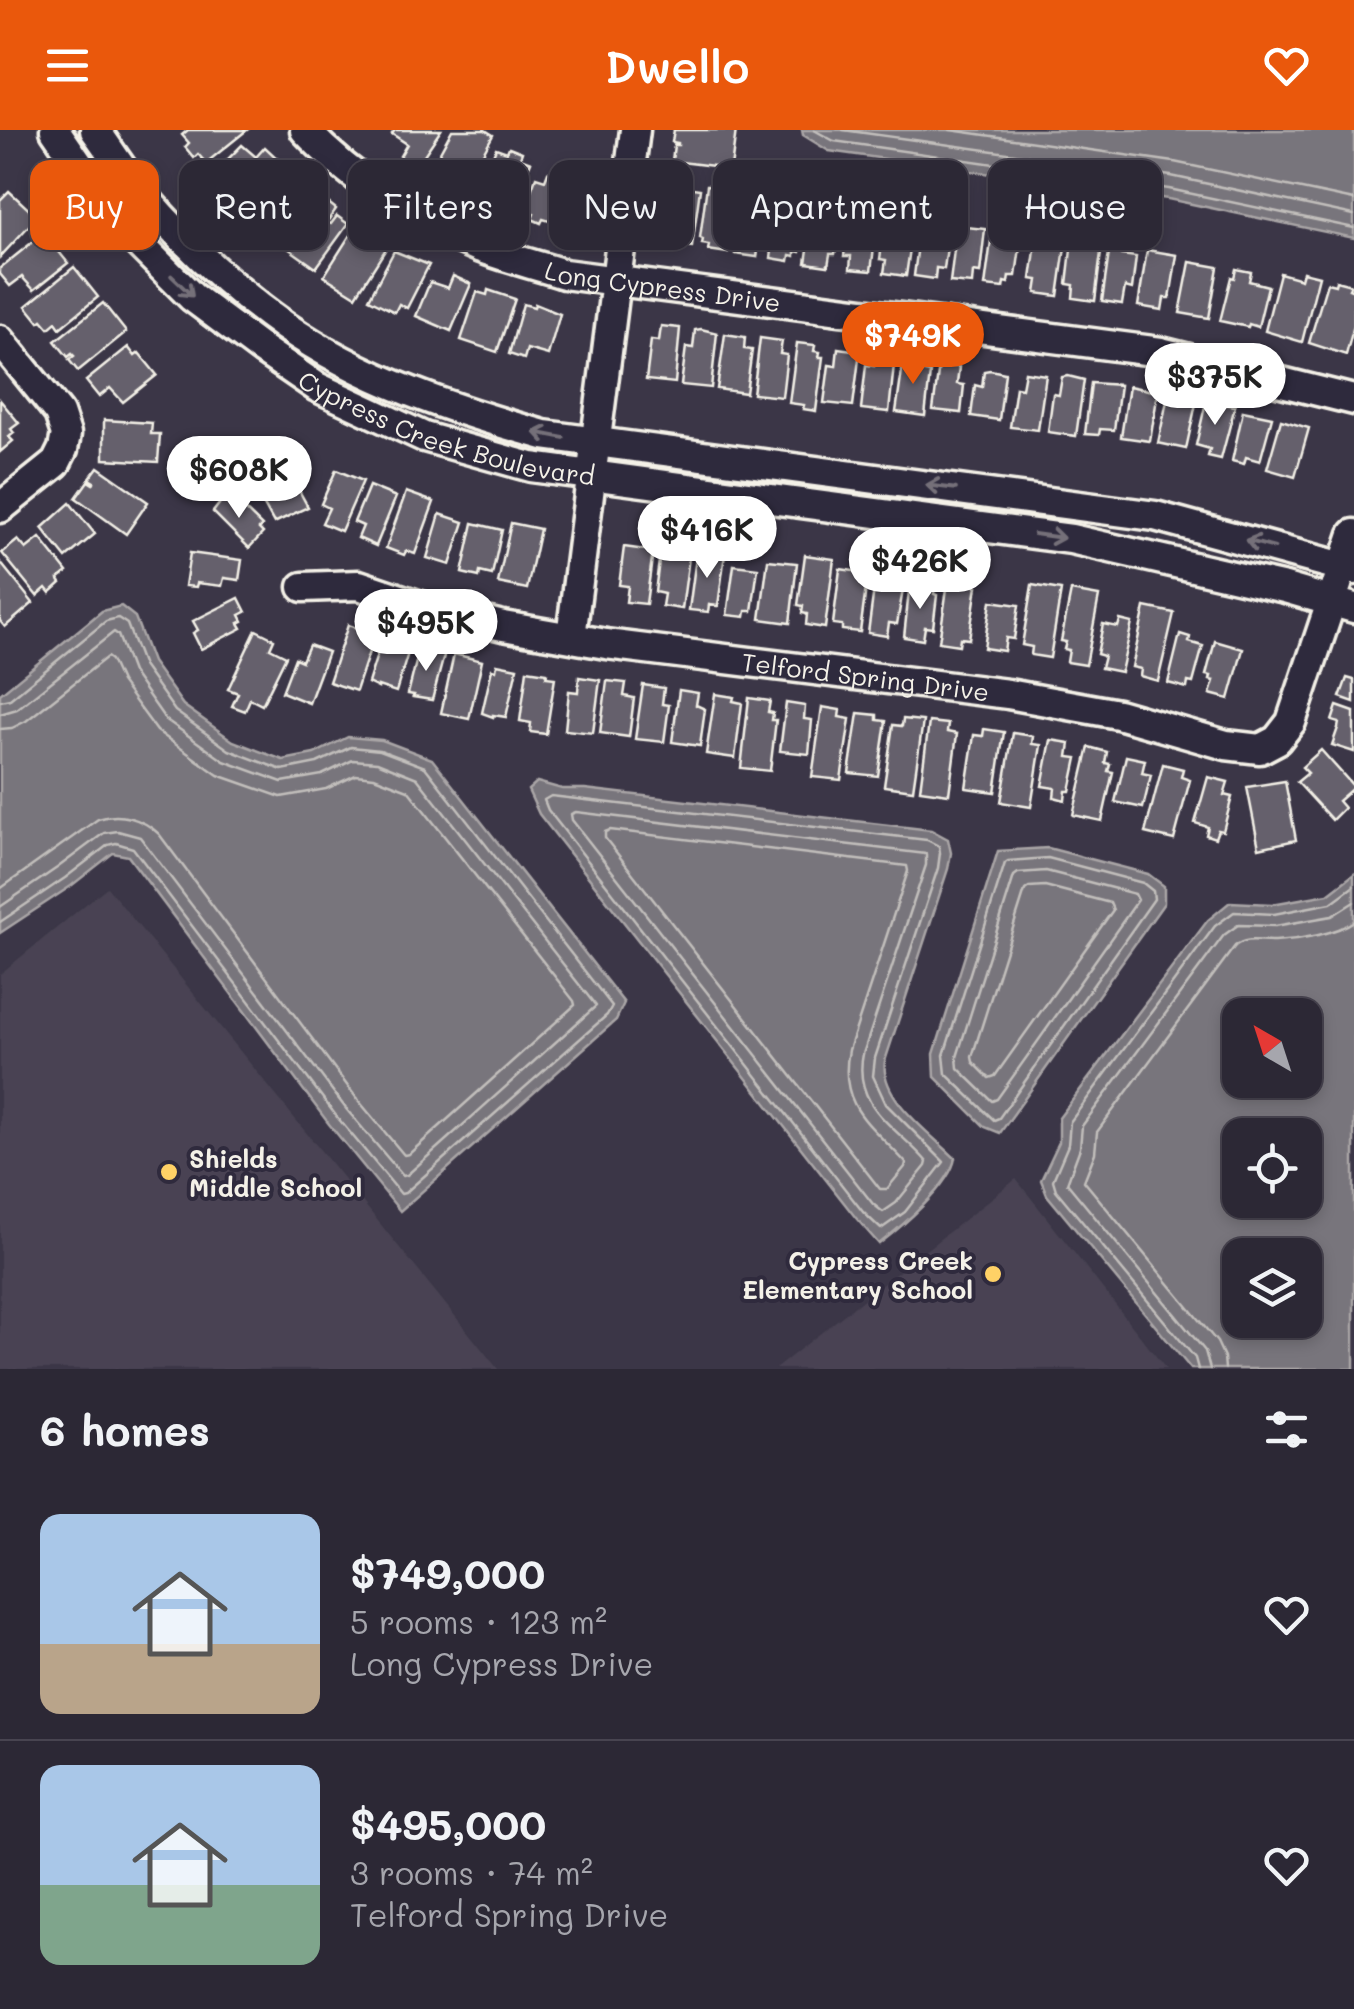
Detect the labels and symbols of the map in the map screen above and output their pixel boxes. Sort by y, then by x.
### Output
street label: Long Cypress Drive [541,253,782,318]
one-way arrow [170,274,194,298]
pin: $749K [843,302,983,387]
pin: $375K [1145,343,1285,428]
street label: Cypress Creek Boulevard [292,363,597,491]
one-way arrow [533,425,566,444]
pin: $608K [169,436,309,521]
one-way arrow [925,478,957,496]
pin: $416K [637,496,777,581]
pin: $426K [850,527,990,612]
one-way arrow [1032,528,1065,546]
one-way arrow [1245,534,1276,553]
pin: $495K [356,589,496,674]
street label: Telford Spring Drive [740,645,991,708]
north arrow [1222,998,1322,1098]
place label: Shields Middle School [189,1142,362,1203]
marker: Shields Middle School [158,1161,180,1183]
place label: Cypress Creek Elementary School [742,1244,973,1306]
marker: Cypress Creek Elementary School [982,1263,1004,1285]

